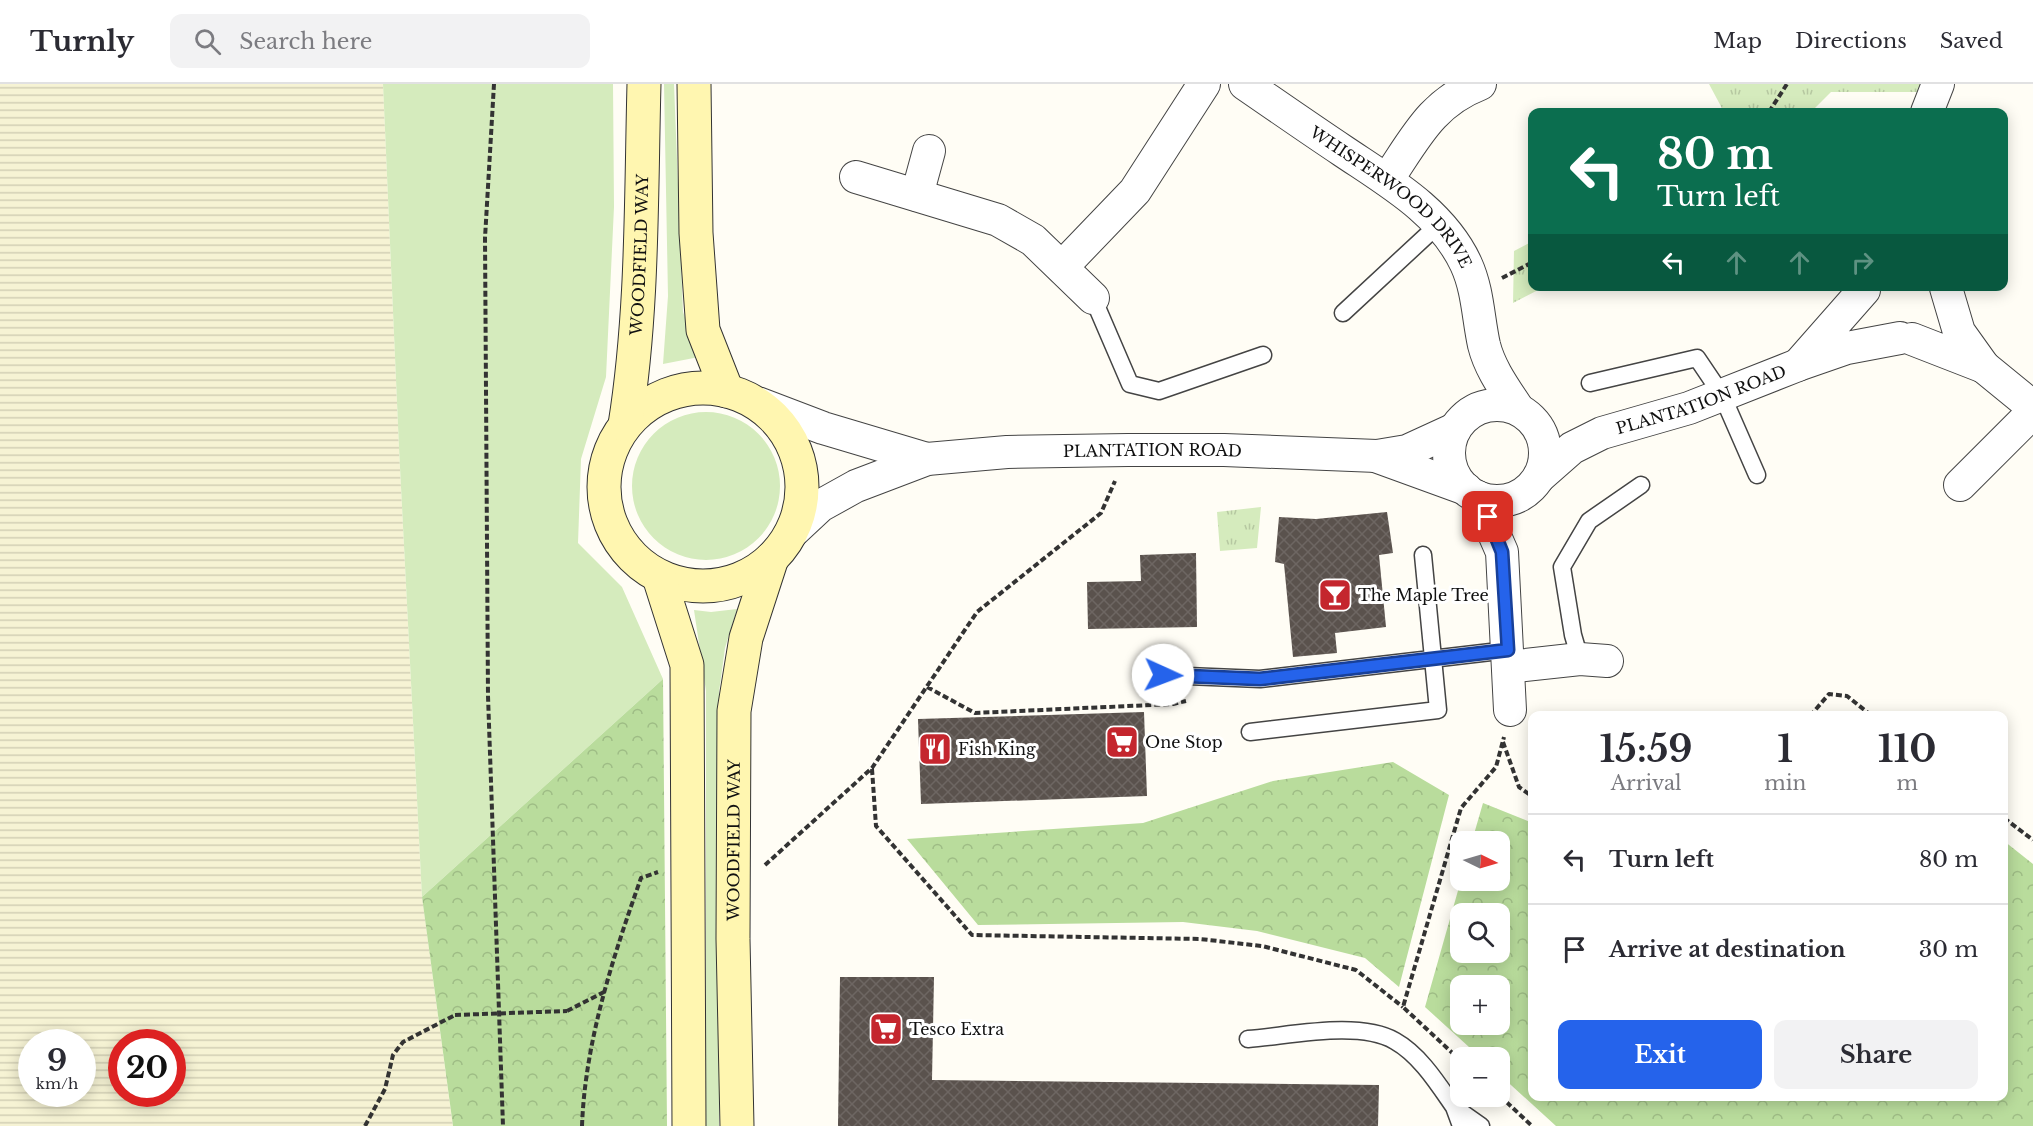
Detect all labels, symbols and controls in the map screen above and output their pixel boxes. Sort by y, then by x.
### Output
search box [170,14,590,68]
text: Turnly [30,24,134,59]
icon: search [191,25,224,58]
text: Search here [239,28,372,55]
text: Map [1713,28,1762,54]
text: Directions [1795,28,1907,54]
text: Saved [1940,28,2003,54]
street label: WHISPERWOOD DRIVE [1305,121,1476,271]
text: 80 m [1657,128,1773,180]
icon: left [1558,132,1636,210]
street label: WOODFIELD WAY [625,173,652,337]
text: Turn left [1657,180,1780,213]
icon: left [1657,246,1690,279]
icon: ahead [1720,246,1753,279]
icon: ahead [1783,246,1816,279]
icon: right [1846,246,1879,279]
street label: PLANTATION ROAD [1614,361,1789,438]
street label: PLANTATION ROAD [1063,440,1242,461]
pin [1462,491,1513,542]
icon: arrive [1471,500,1504,533]
bar icon: The Maple Tree [1317,577,1353,613]
place label: The Maple Tree [1358,585,1489,605]
position arrow [1131,643,1195,707]
supermarket icon: One Stop [1104,724,1140,760]
text: 15:59 [1600,727,1693,772]
text: 1 [1777,727,1793,772]
text: 110 [1878,727,1936,772]
restaurant icon: Fish King [917,731,953,767]
place label: One Stop [1145,732,1223,752]
place label: Fish King [958,739,1036,759]
street label: WOODFIELD WAY [723,759,744,922]
text: Arrival [1611,771,1682,795]
text: min [1764,771,1806,795]
text: m [1896,771,1918,795]
north arrow [1450,831,1510,891]
map controls [1450,831,1510,1107]
icon: left [1558,843,1591,876]
text: Turn left [1609,846,1714,873]
text: 80 m [1919,846,1978,873]
button: search [1450,903,1510,963]
icon: arrive [1558,933,1591,966]
text: Arrive at destination [1609,936,1846,963]
text: 30 m [1919,936,1978,963]
button: + [1450,975,1510,1035]
supermarket icon: Tesco Extra [868,1011,904,1047]
place label: Tesco Extra [909,1019,1004,1039]
button: Exit [1558,1020,1762,1089]
button: Share [1774,1020,1978,1089]
speed limit sign: 20 [108,1029,186,1107]
text: 9 [47,1042,67,1079]
button: − [1450,1047,1510,1107]
text: km/h [36,1074,78,1093]

